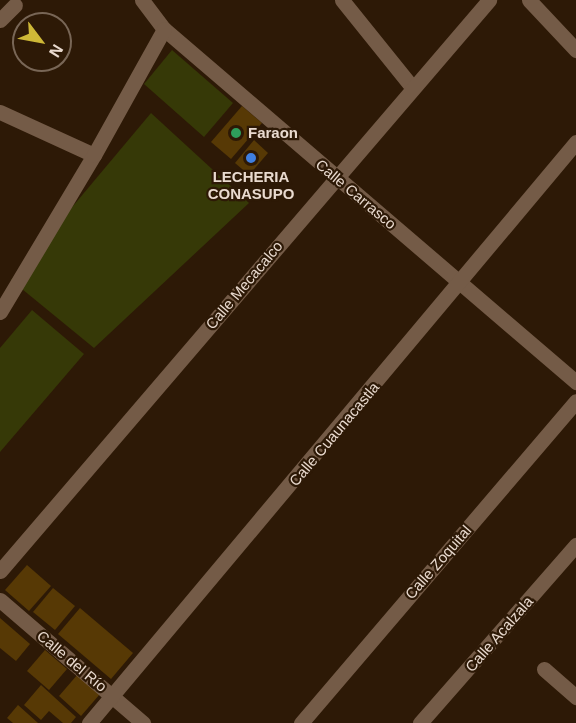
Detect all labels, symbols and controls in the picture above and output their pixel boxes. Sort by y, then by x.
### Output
north arrow [12,12,72,72]
text: N [46,41,66,60]
place label: Faraon [248,124,298,142]
marker: Faraon [229,126,243,140]
marker: LECHERIA CONASUPO [244,151,258,165]
street label: Calle Carrasco [312,155,400,233]
place label: LECHERIA CONASUPO [208,167,294,202]
street label: Calle Mecacalco [202,237,286,333]
street label: Calle Cuaunacastla [285,378,383,490]
street label: Calle Zoquital [401,521,475,603]
street label: Calle Acalzala [461,592,537,676]
street label: Calle del Río [33,627,111,695]

